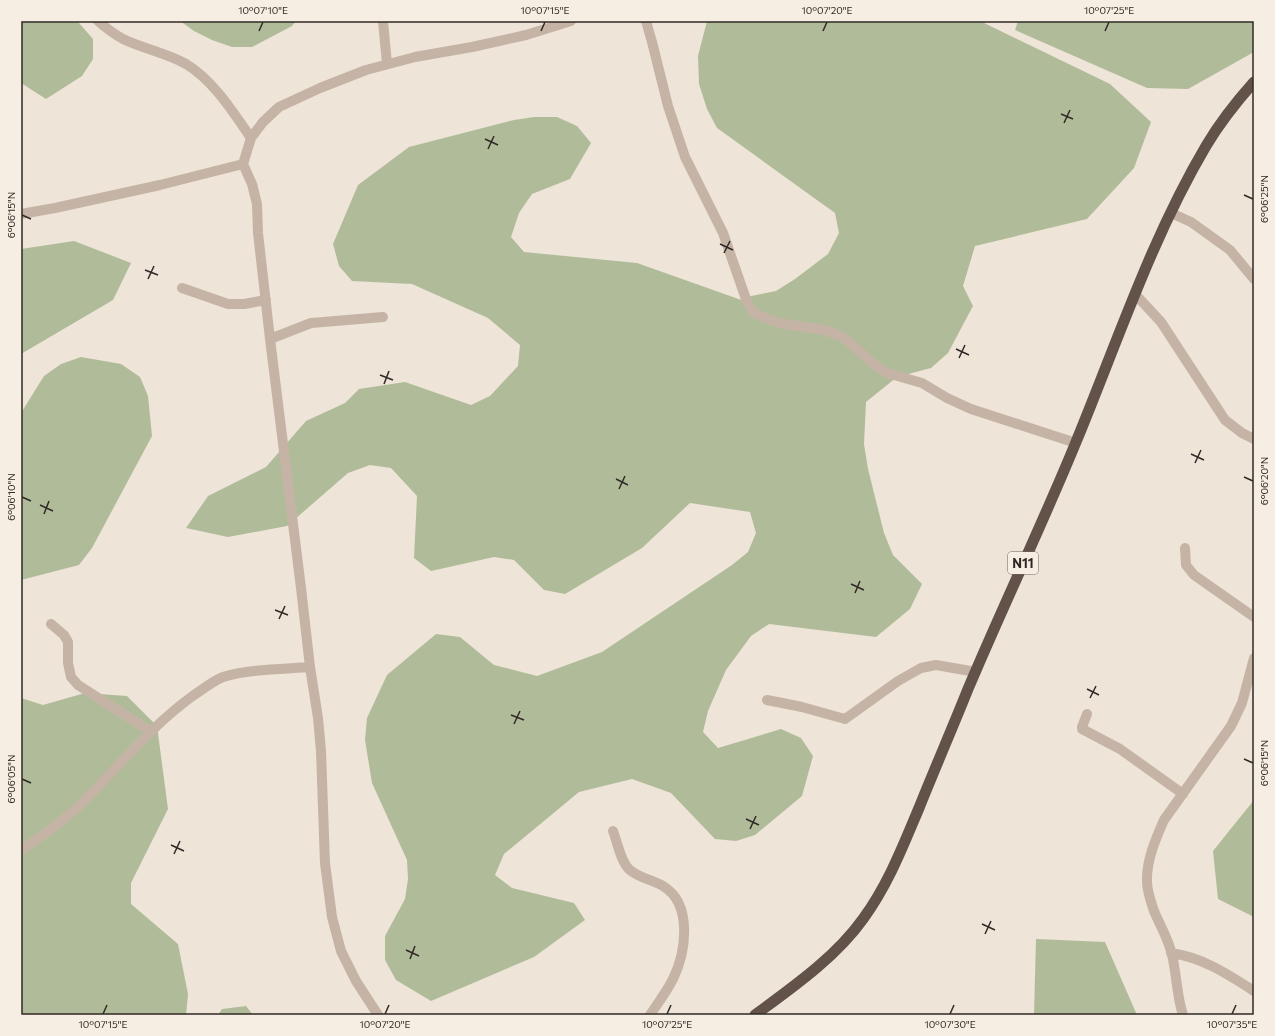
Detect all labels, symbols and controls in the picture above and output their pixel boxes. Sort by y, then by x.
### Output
text: 10°07'10"E [238,4,288,16]
text: 10°07'15"E [521,4,570,16]
text: 10°07'20"E [802,4,853,16]
text: 10°07'25"E [1084,4,1134,16]
text: 6°06'25"N [1258,175,1270,223]
text: 6°06'15"N [5,192,17,238]
text: 6°06'20"N [1258,457,1270,505]
text: 6°06'10"N [5,473,17,521]
road number: N11 [1008,552,1038,574]
text: 6°06'15"N [1258,740,1270,786]
text: 6°06'05"N [5,755,17,803]
text: 10°07'15"E [79,1018,128,1030]
text: 10°07'20"E [360,1018,411,1030]
text: 10°07'25"E [642,1018,692,1030]
text: 10°07'30"E [924,1018,976,1030]
text: 10°07'35"E [1207,1018,1257,1030]

